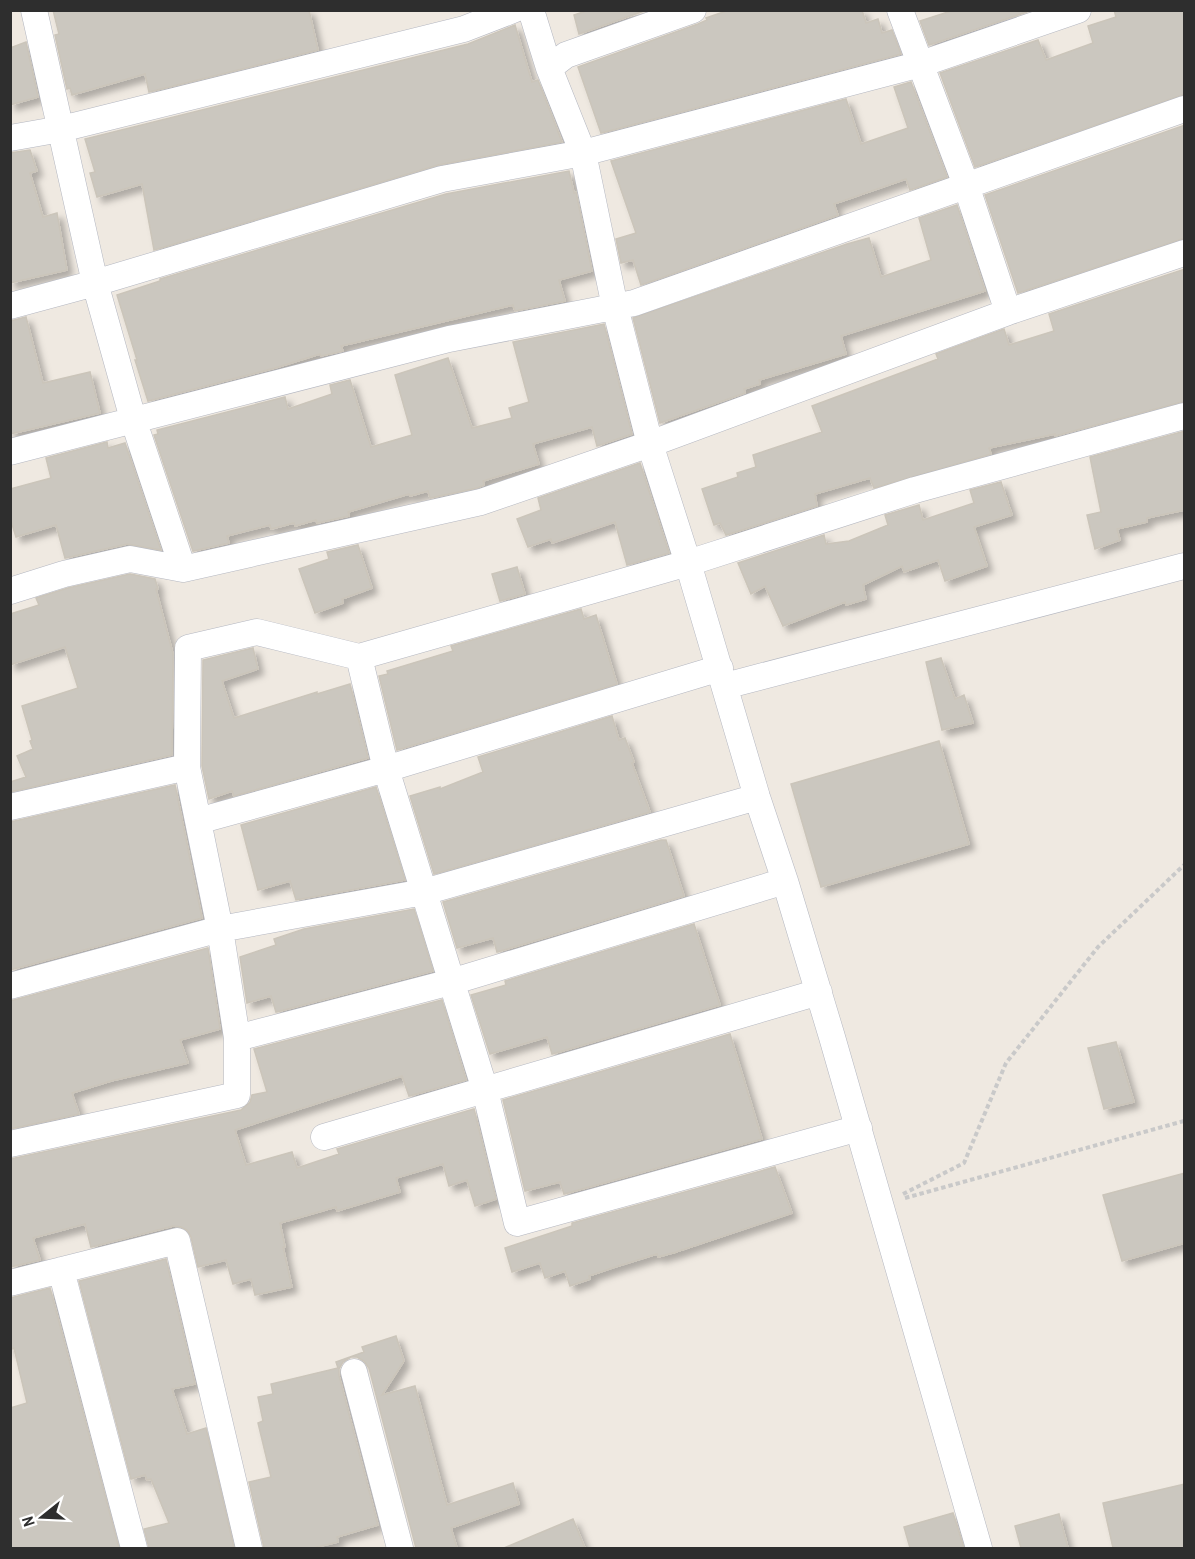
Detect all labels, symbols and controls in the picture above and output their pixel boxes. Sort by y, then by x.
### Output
north arrow [12,1487,72,1547]
text: N [16,1514,40,1530]

